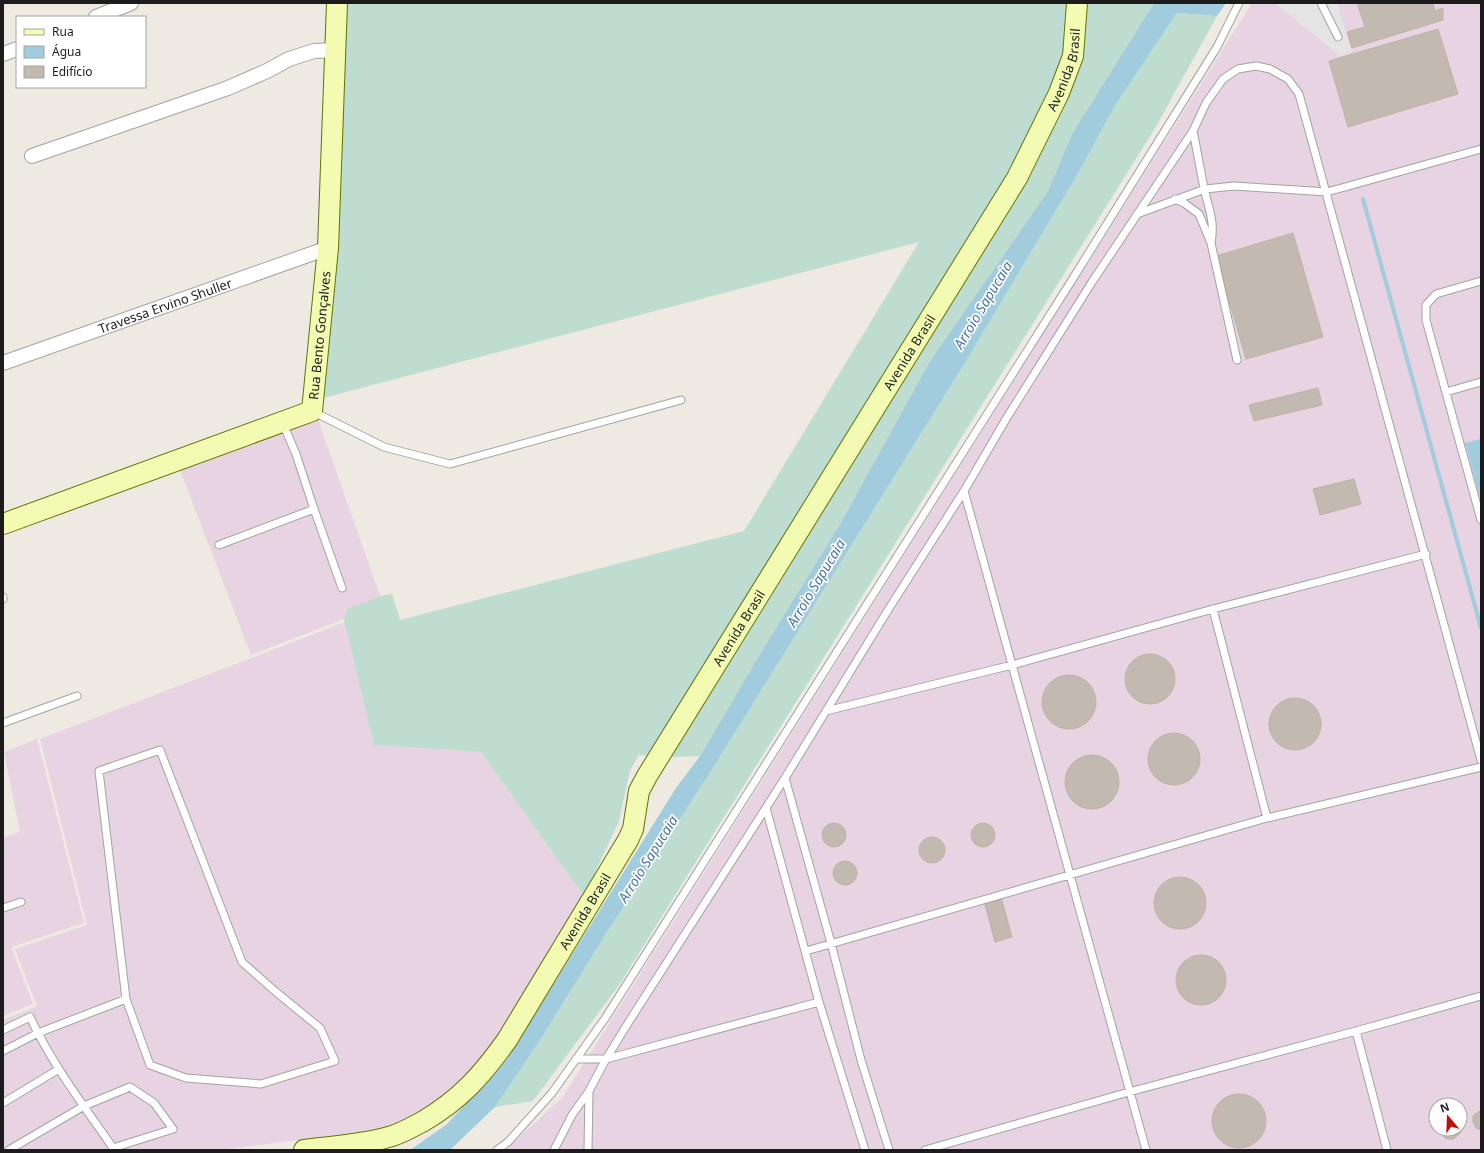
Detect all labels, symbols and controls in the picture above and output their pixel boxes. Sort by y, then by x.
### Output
legend [16,16,146,88]
text: Rua [52,23,74,40]
street label: Avenida Brasil [1043,28,1084,114]
text: Água [52,43,81,60]
text: Edifício [52,63,93,80]
water label: Arroio Sapucaia [948,257,1016,353]
street label: Rua Bento Gonçalves [304,270,335,401]
street label: Travessa Ervino Shuller [96,273,235,338]
street label: Avenida Brasil [879,311,939,394]
water label: Arroio Sapucaia [781,535,849,631]
street label: Avenida Brasil [708,586,769,669]
water label: Arroio Sapucaia [613,812,682,907]
street label: Avenida Brasil [555,870,615,953]
north arrow [1428,1097,1468,1137]
text: N [1438,1099,1451,1116]

